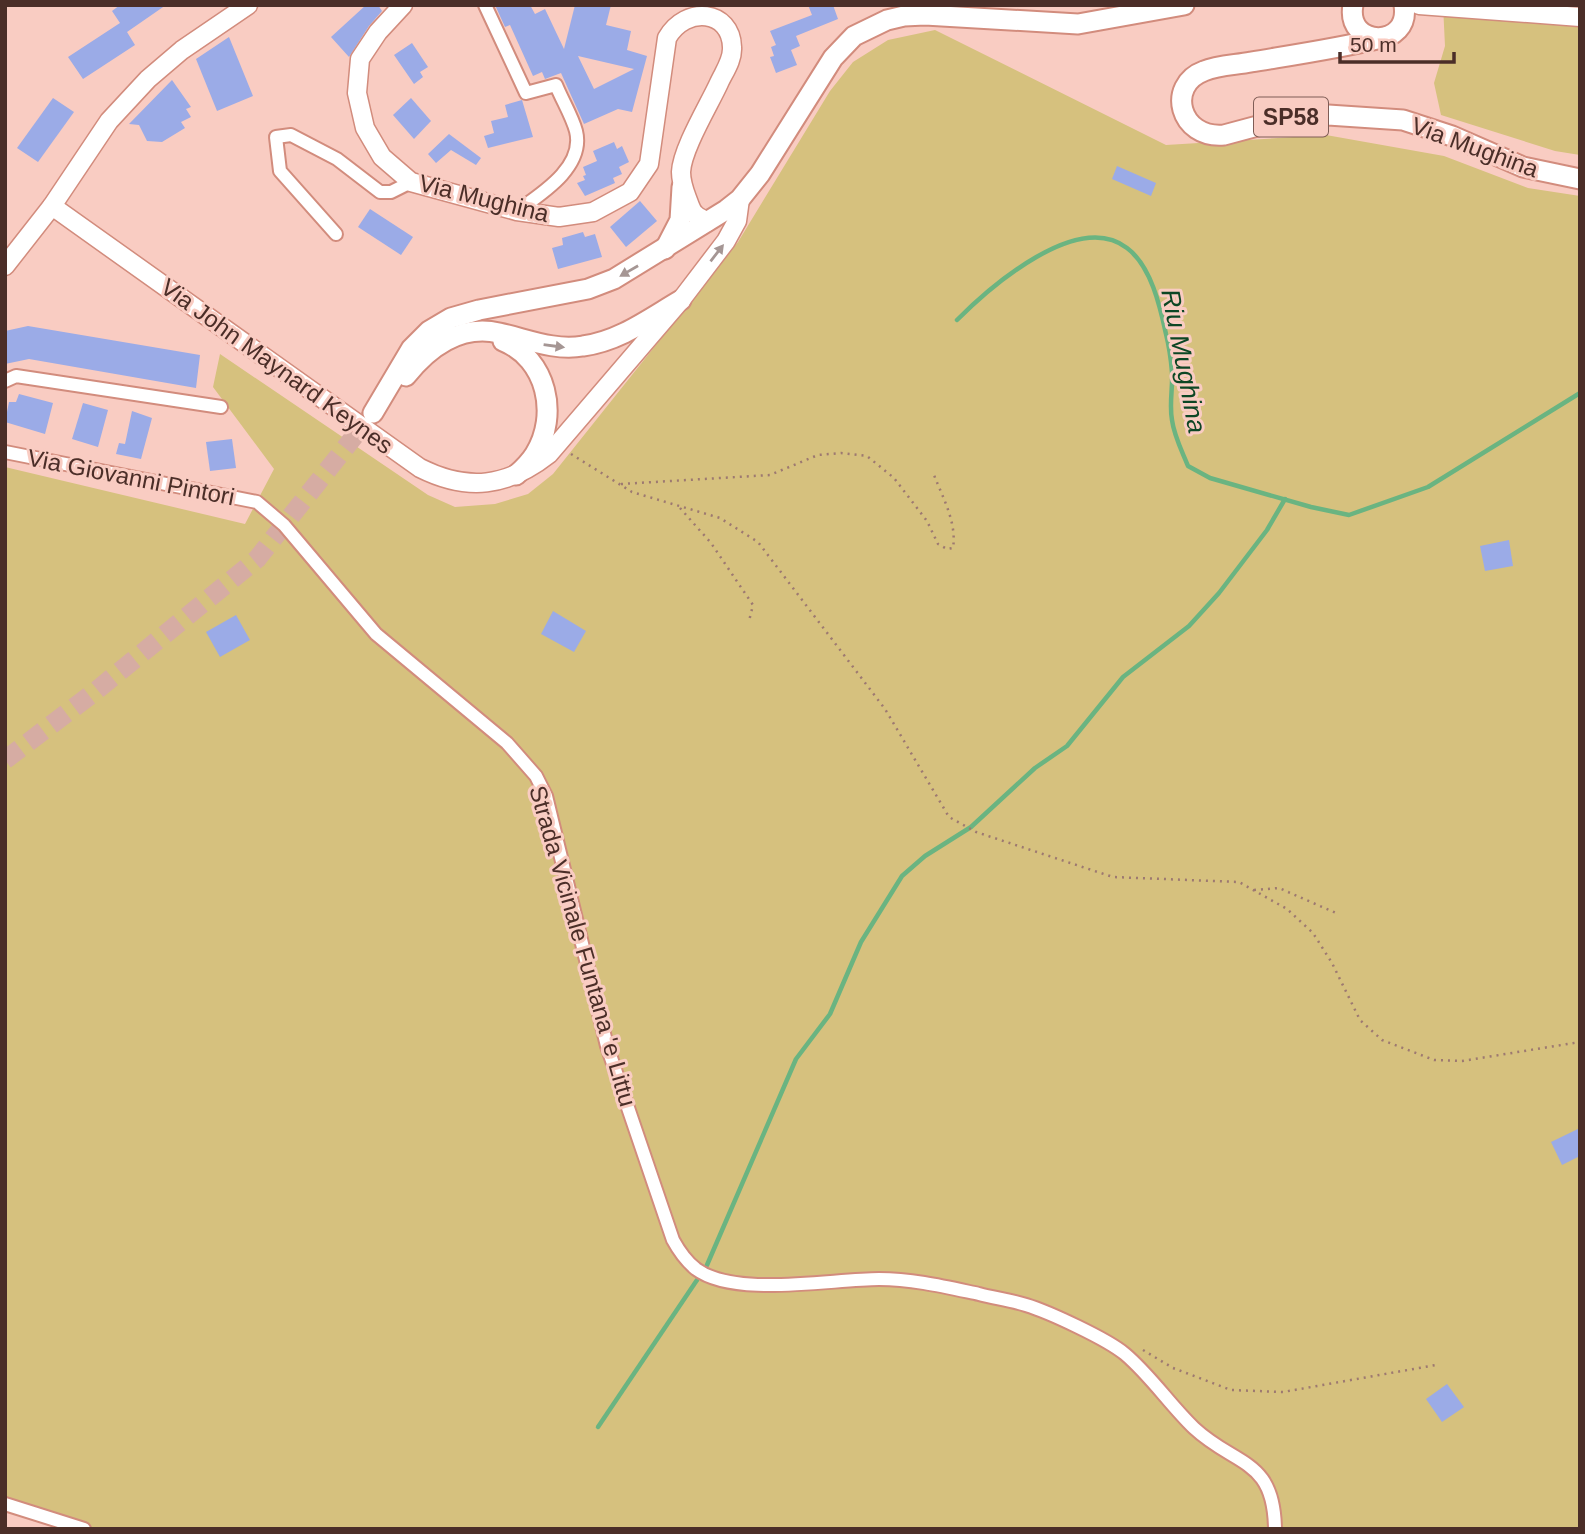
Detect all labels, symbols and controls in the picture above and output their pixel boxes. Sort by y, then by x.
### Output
scale bar [1340,21,1454,65]
text: 50 m [1350,33,1397,56]
road number: SP58 [1254,98,1328,136]
street label: Via Mughina [1408,112,1543,183]
street label: Via Mughina [416,169,552,227]
one-way arrow [709,244,724,262]
one-way arrow [619,265,638,277]
street label: Via John Maynard Keynes [156,273,398,459]
water label: Riu Mughina [1155,286,1213,436]
one-way arrow [543,341,565,352]
street label: Via Giovanni Pintori [25,444,237,510]
street label: Strada Vicinale Funtana 'e Littu [524,783,642,1109]

